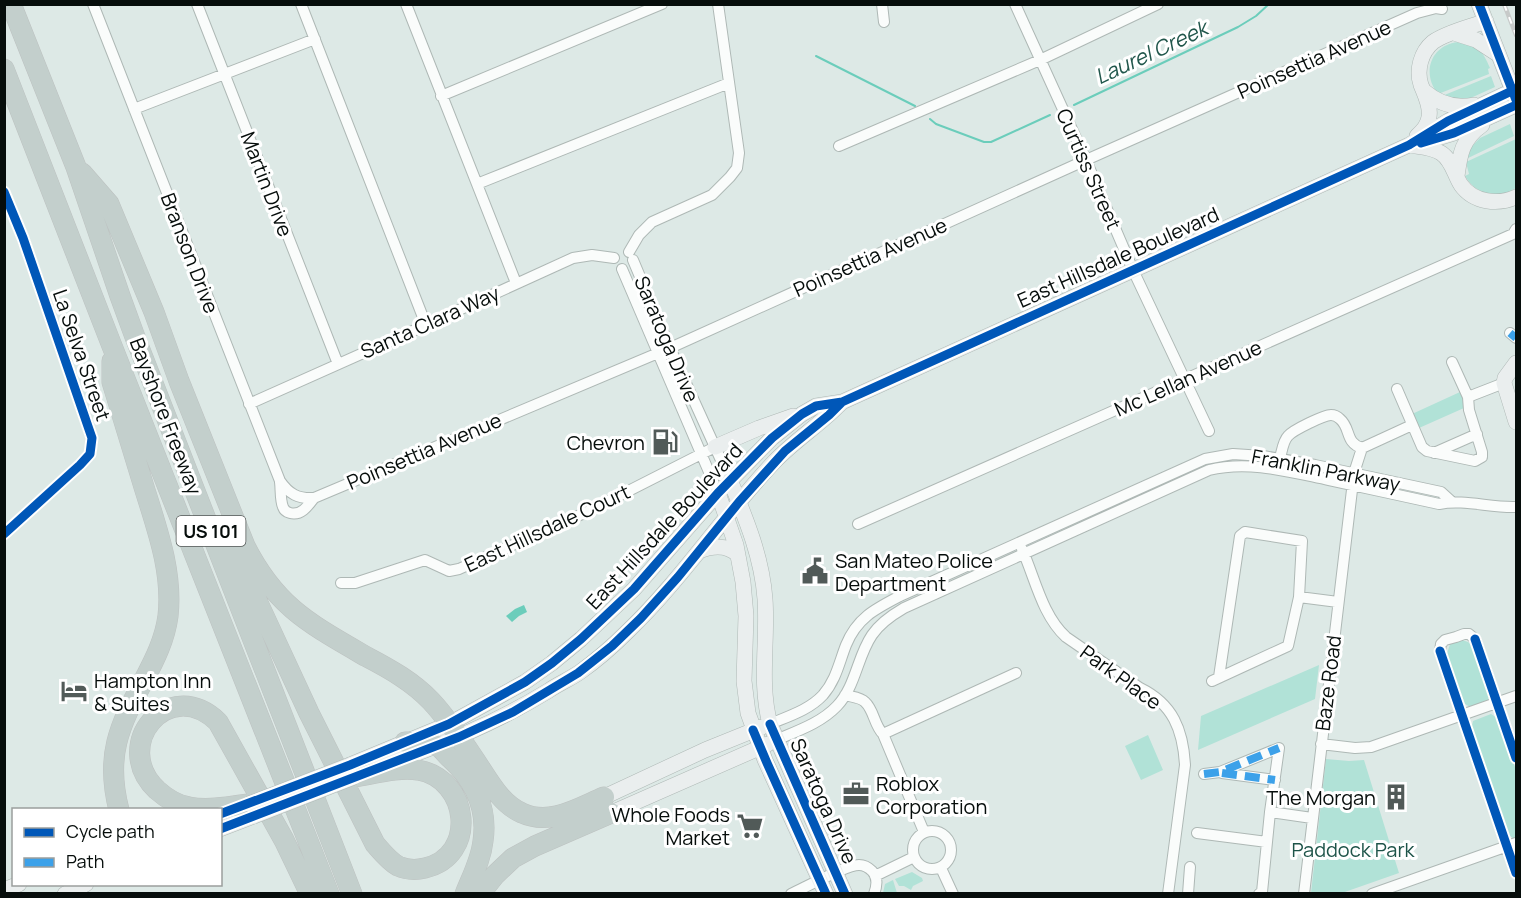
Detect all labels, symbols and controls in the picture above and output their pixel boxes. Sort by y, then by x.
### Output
water label: Laurel Creek [1090,13,1214,90]
street label: Poinsettia Avenue [1233,13,1395,105]
street label: Curtiss Street [1050,104,1128,234]
street label: Martin Drive [235,128,299,240]
street label: Branson Drive [155,189,225,317]
street label: East Hillsdale Boulevard [1013,200,1223,314]
street label: Poinsettia Avenue [789,211,951,303]
street label: Saratoga Drive [628,272,706,406]
street label: Santa Clara Way [356,279,504,365]
street label: La Selva Street [47,286,117,424]
street label: Mc Lellan Avenue [1110,333,1266,423]
street label: Bayshore Freeway [124,334,209,499]
street label: Poinsettia Avenue [342,406,506,496]
fuel station icon: Chevron [650,427,680,457]
place label: Chevron [567,429,645,456]
street label: East Hillsdale Boulevard [580,437,748,615]
street label: Franklin Parkway [1249,442,1403,498]
street label: East Hillsdale Court [460,478,634,578]
road number: US 101 [176,516,246,546]
place label: San Mateo Police Department [835,547,993,597]
public building icon: San Mateo Police Department [800,556,830,586]
street label: Baze Road [1309,634,1347,732]
street label: Park Place [1075,638,1167,716]
place label: Hampton Inn & Suites [94,667,211,717]
hotel icon: Hampton Inn & Suites [59,676,89,706]
street label: Saratoga Drive [784,734,864,868]
place label: Roblox Corporation [876,770,987,820]
office icon: Roblox Corporation [841,779,871,809]
building icon: The Morgan [1381,782,1411,812]
place label: The Morgan [1266,784,1376,811]
place label: Whole Foods Market [611,801,730,851]
legend [12,808,222,886]
supermarket icon: Whole Foods Market [735,811,765,841]
text: Cycle path [66,819,155,843]
park label: Paddock Park [1291,836,1416,863]
text: Path [66,849,104,873]

